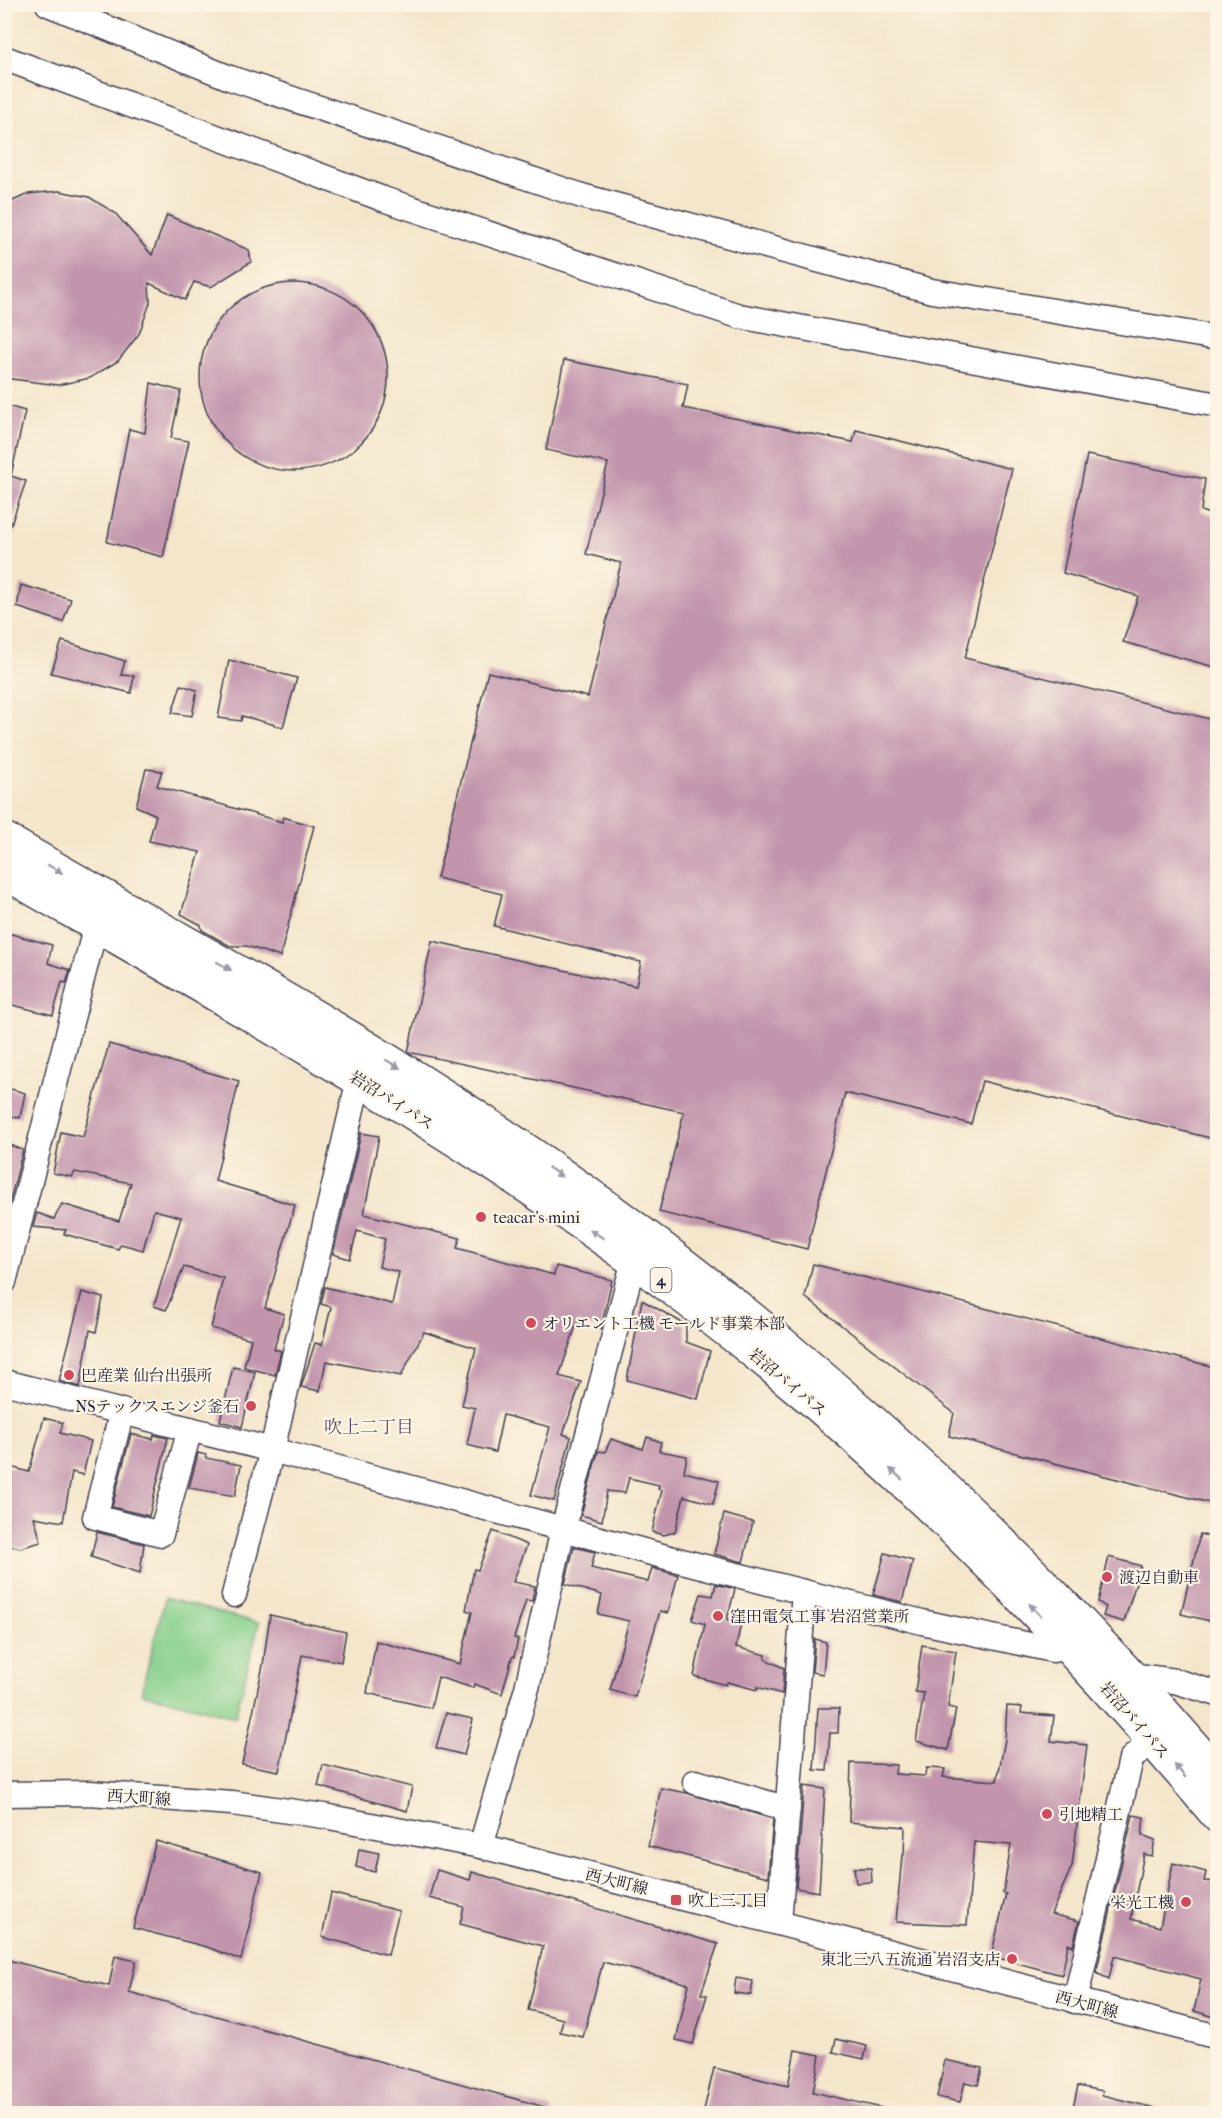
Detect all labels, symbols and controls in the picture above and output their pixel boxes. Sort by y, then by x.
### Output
one-way arrow [47,863,63,874]
one-way arrow [216,961,233,971]
one-way arrow [384,1059,401,1069]
street label: 岩沼バイパス [346,1067,437,1134]
one-way arrow [547,1166,563,1177]
place label: teacar's mini [493,1208,580,1227]
marker: teacar's mini [474,1210,488,1224]
one-way arrow [589,1228,605,1240]
road number: 4 [650,1268,672,1292]
place label: オリエント工機 モールド事業本部 [543,1314,785,1333]
marker: オリエント工機 モールド事業本部 [524,1316,538,1330]
street label: 岩沼バイパス [745,1344,830,1420]
place label: 巴産業 仙台出張所 [81,1366,212,1385]
marker: 巴産業 仙台出張所 [62,1368,76,1382]
place label: NSテックスエンジ釜石 [75,1397,239,1416]
marker: NSテックスエンジ釜石 [244,1399,258,1413]
district label: 吹上二丁目 [324,1417,414,1438]
one-way arrow [889,1468,904,1481]
place label: 渡辺自動車 [1119,1568,1199,1587]
marker: 渡辺自動車 [1100,1570,1114,1584]
one-way arrow [1029,1604,1043,1618]
place label: 窪田電気工事 岩沼営業所 [730,1607,909,1626]
marker: 窪田電気工事 岩沼営業所 [711,1609,725,1623]
street label: 岩沼バイパス [1096,1678,1173,1763]
one-way arrow [1174,1764,1187,1779]
street label: 西大町線 [106,1786,172,1809]
place label: 引地精工 [1059,1805,1123,1824]
marker: 引地精工 [1040,1807,1054,1821]
street label: 西大町線 [584,1865,650,1898]
place label: 吹上三丁目 [688,1891,768,1910]
marker: 吹上三丁目 [669,1893,683,1907]
place label: 栄光工機 [1110,1893,1174,1912]
marker: 栄光工機 [1179,1895,1193,1909]
place label: 東北三八五流通 岩沼支店 [821,1950,1000,1969]
marker: 東北三八五流通 岩沼支店 [1005,1952,1019,1966]
street label: 西大町線 [1053,1987,1120,2022]

